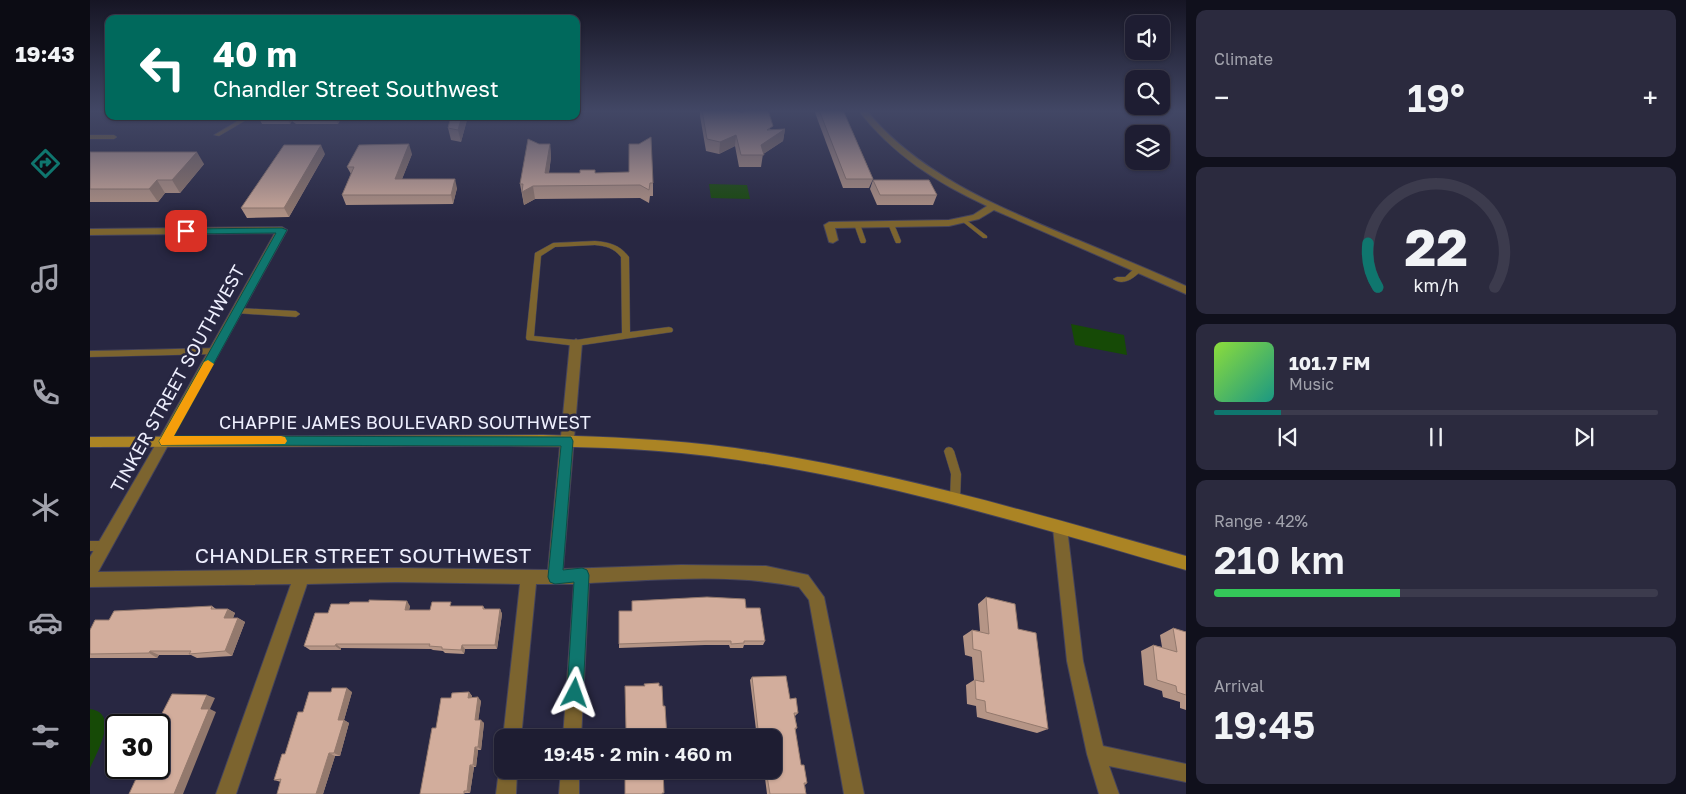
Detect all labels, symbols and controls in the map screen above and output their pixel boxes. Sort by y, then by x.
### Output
map controls [1125,15,1170,170]
button: sound [1125,15,1170,60]
text: 40 m [213,33,297,75]
icon: left [130,35,195,100]
text: 19:43 [15,40,75,67]
text: Climate [1214,49,1273,69]
button: search [1125,70,1170,115]
text: Chandler Street Southwest [213,75,499,102]
text: 19° [1407,75,1465,120]
text: − [1214,81,1229,114]
text: + [1643,81,1658,114]
button: layers [1125,125,1170,170]
icon: directions [28,146,63,181]
pin [165,210,207,252]
text: 22 [1404,215,1468,277]
icon: arrive [172,217,200,245]
icon: music [28,261,63,296]
street label: TINKER STREET SOUTHWEST [105,261,249,496]
text: km/h [1413,274,1459,296]
text: 101.7 FM [1289,351,1370,374]
text: Music [1289,374,1334,394]
icon: phone [28,375,63,410]
street label: CHAPPIE JAMES BOULEVARD SOUTHWEST [219,411,591,433]
icon: previous [1274,423,1302,451]
icon: pause [1422,423,1450,451]
icon: next [1570,423,1598,451]
icon: climate [28,490,63,525]
text: Range · 42% [1214,511,1308,531]
text: 210 km [1214,537,1345,582]
street label: CHANDLER STREET SOUTHWEST [195,542,531,568]
icon: car [28,605,63,640]
position arrow [548,666,600,718]
text: Arrival [1214,676,1264,696]
text: 19:45 [1214,702,1315,747]
speed limit sign: 30 [105,714,170,779]
icon: filters [28,719,63,754]
text: 19:45 · 2 min · 460 m [544,742,732,765]

